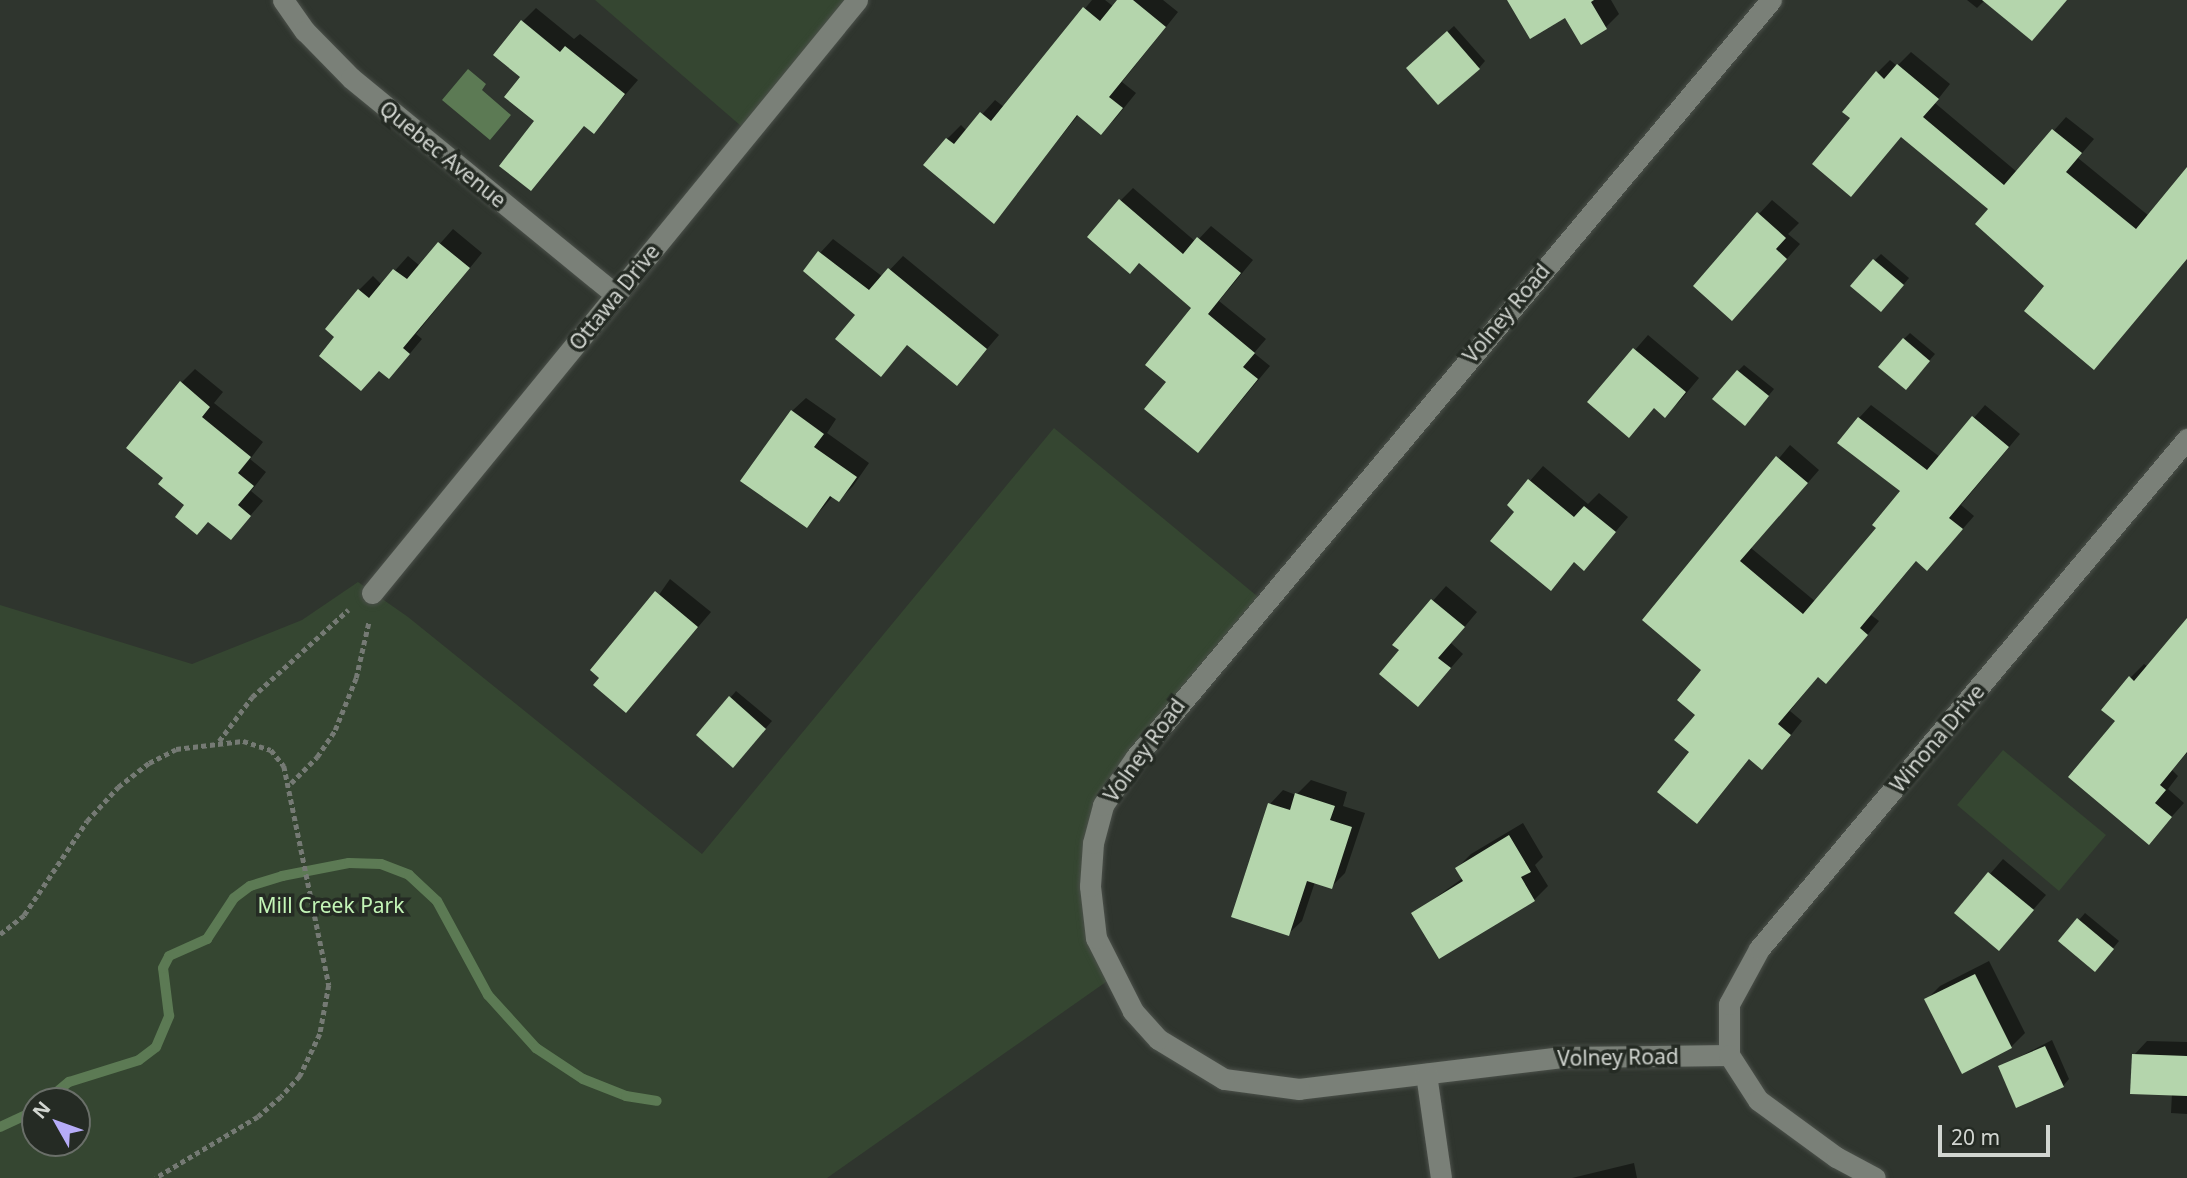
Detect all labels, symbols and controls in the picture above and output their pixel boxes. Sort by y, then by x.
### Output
street label: Quebec Avenue [375,95,511,213]
street label: Ottawa Drive [564,239,664,355]
street label: Volney Road [1457,258,1555,368]
street label: Winona Drive [1885,679,1989,797]
street label: Volney Road [1098,694,1190,806]
park label: Mill Creek Park [257,892,405,918]
street label: Volney Road [1557,1043,1679,1071]
north arrow [21,1087,91,1157]
text: N [27,1096,56,1124]
scale bar [1942,1112,2054,1156]
text: 20 m [1951,1123,2000,1151]

